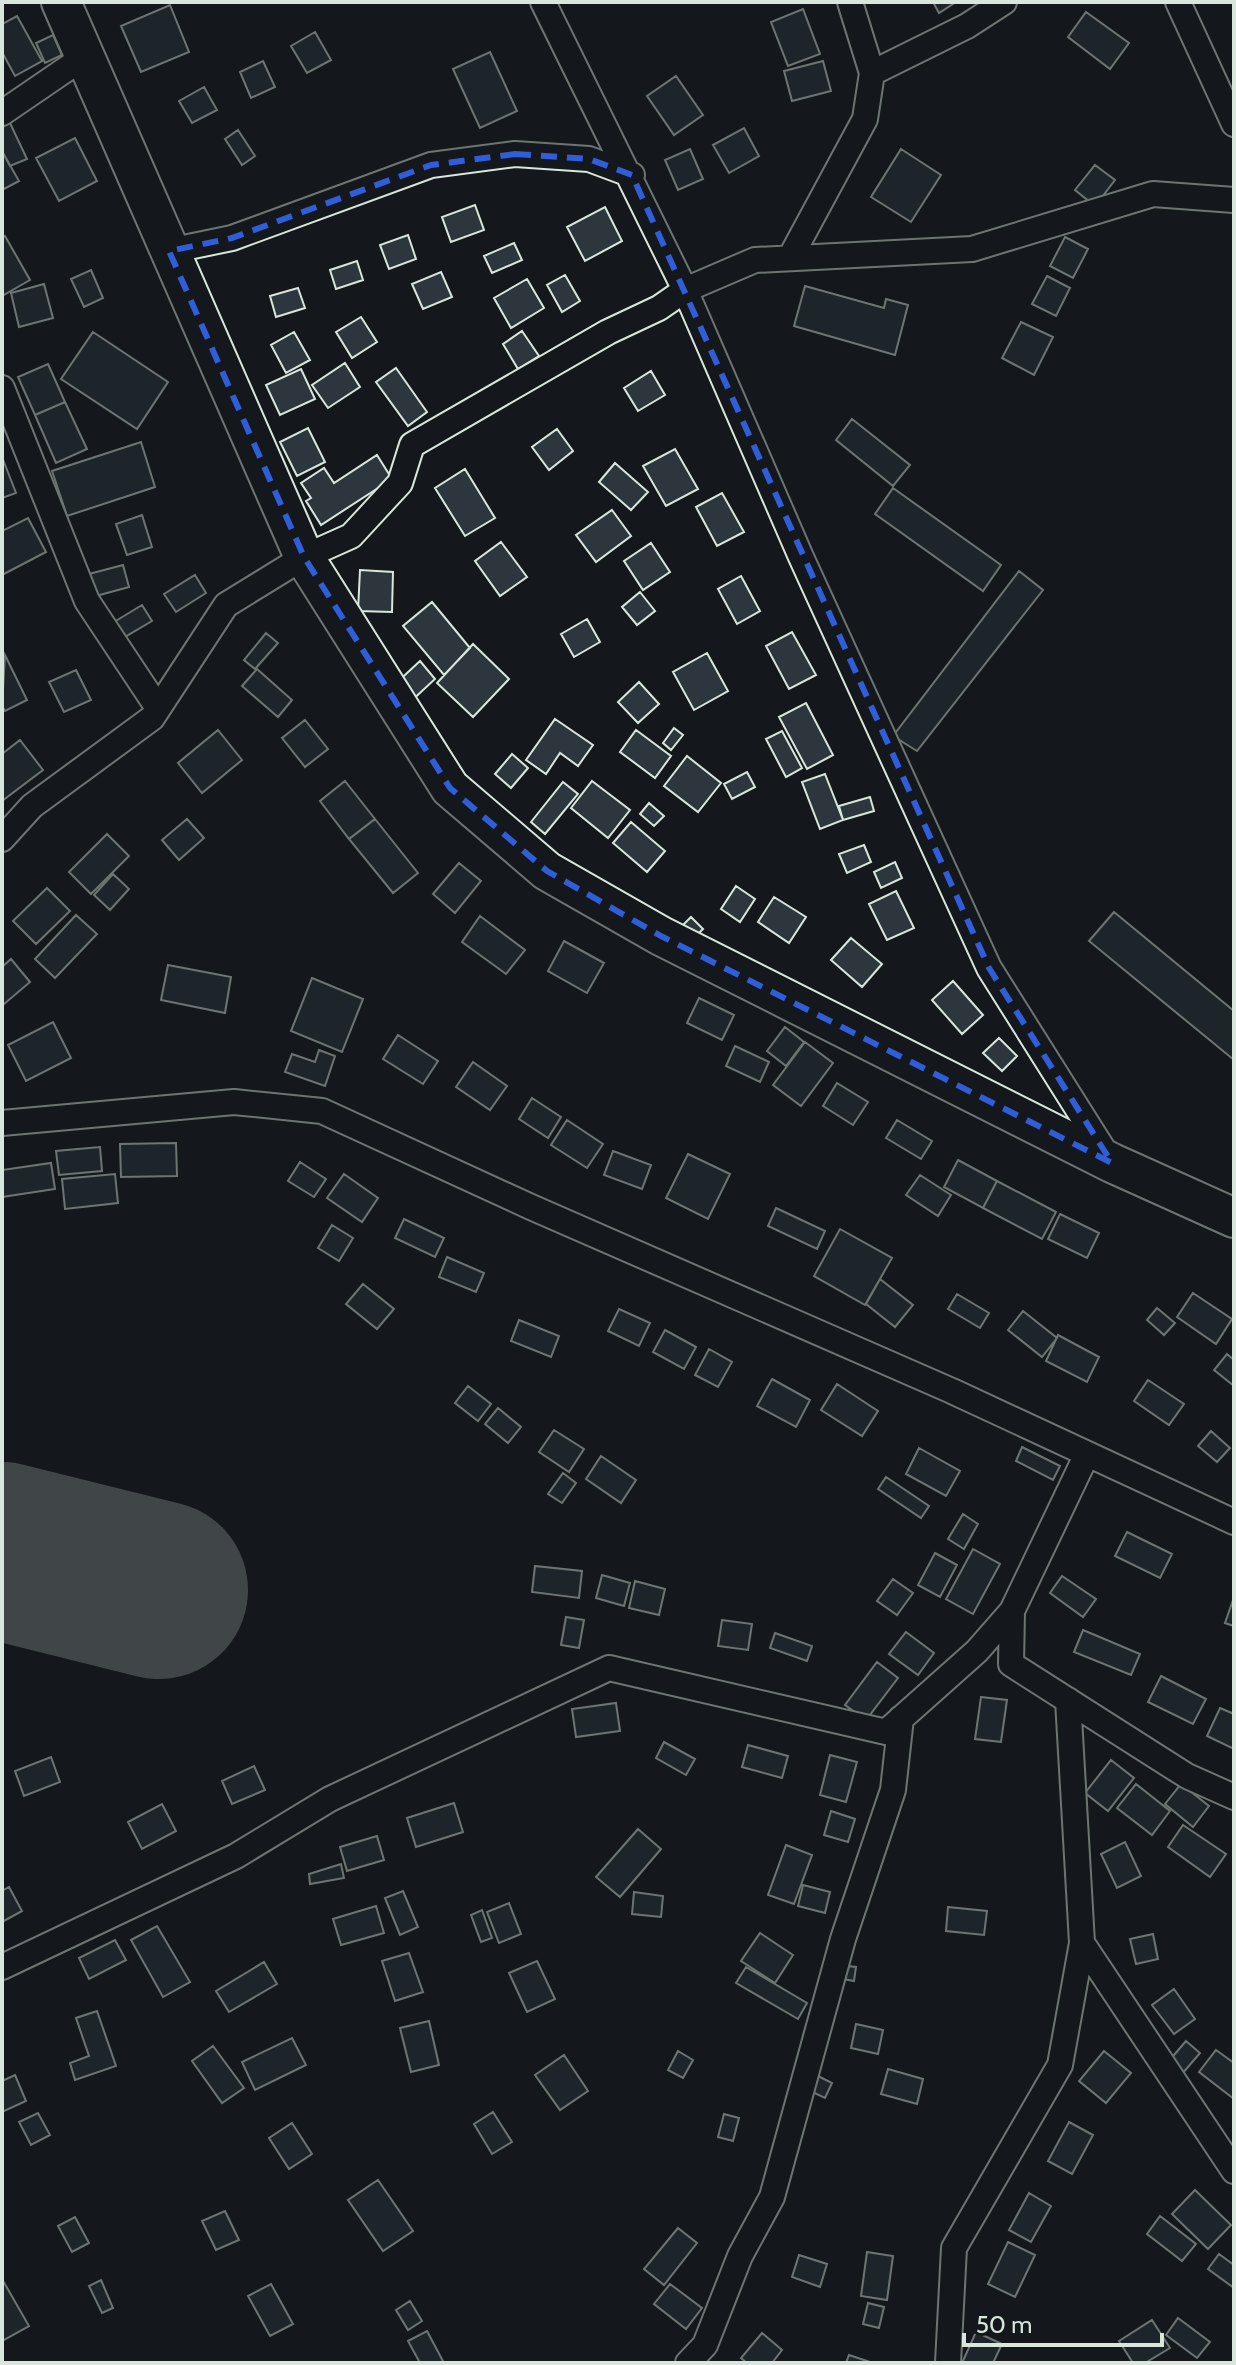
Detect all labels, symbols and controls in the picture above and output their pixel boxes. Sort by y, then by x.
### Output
scale bar [964,2297,1162,2347]
text: 50 m [976,2310,1032,2339]

